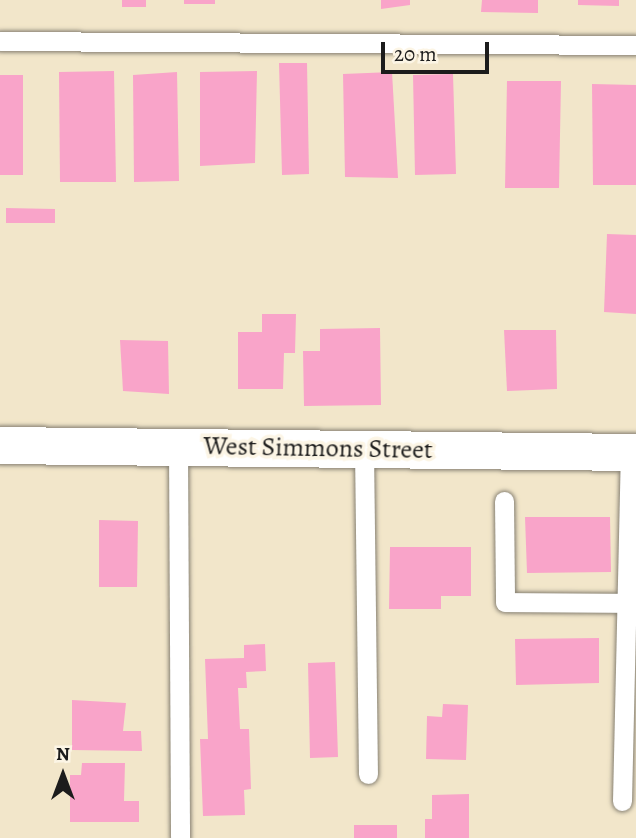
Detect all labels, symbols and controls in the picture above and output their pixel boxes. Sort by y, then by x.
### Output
scale bar [384,28,492,72]
text: 20 m [394,40,437,68]
street label: West Simmons Street [203,430,433,466]
north arrow [28,740,98,810]
text: N [56,741,70,767]

